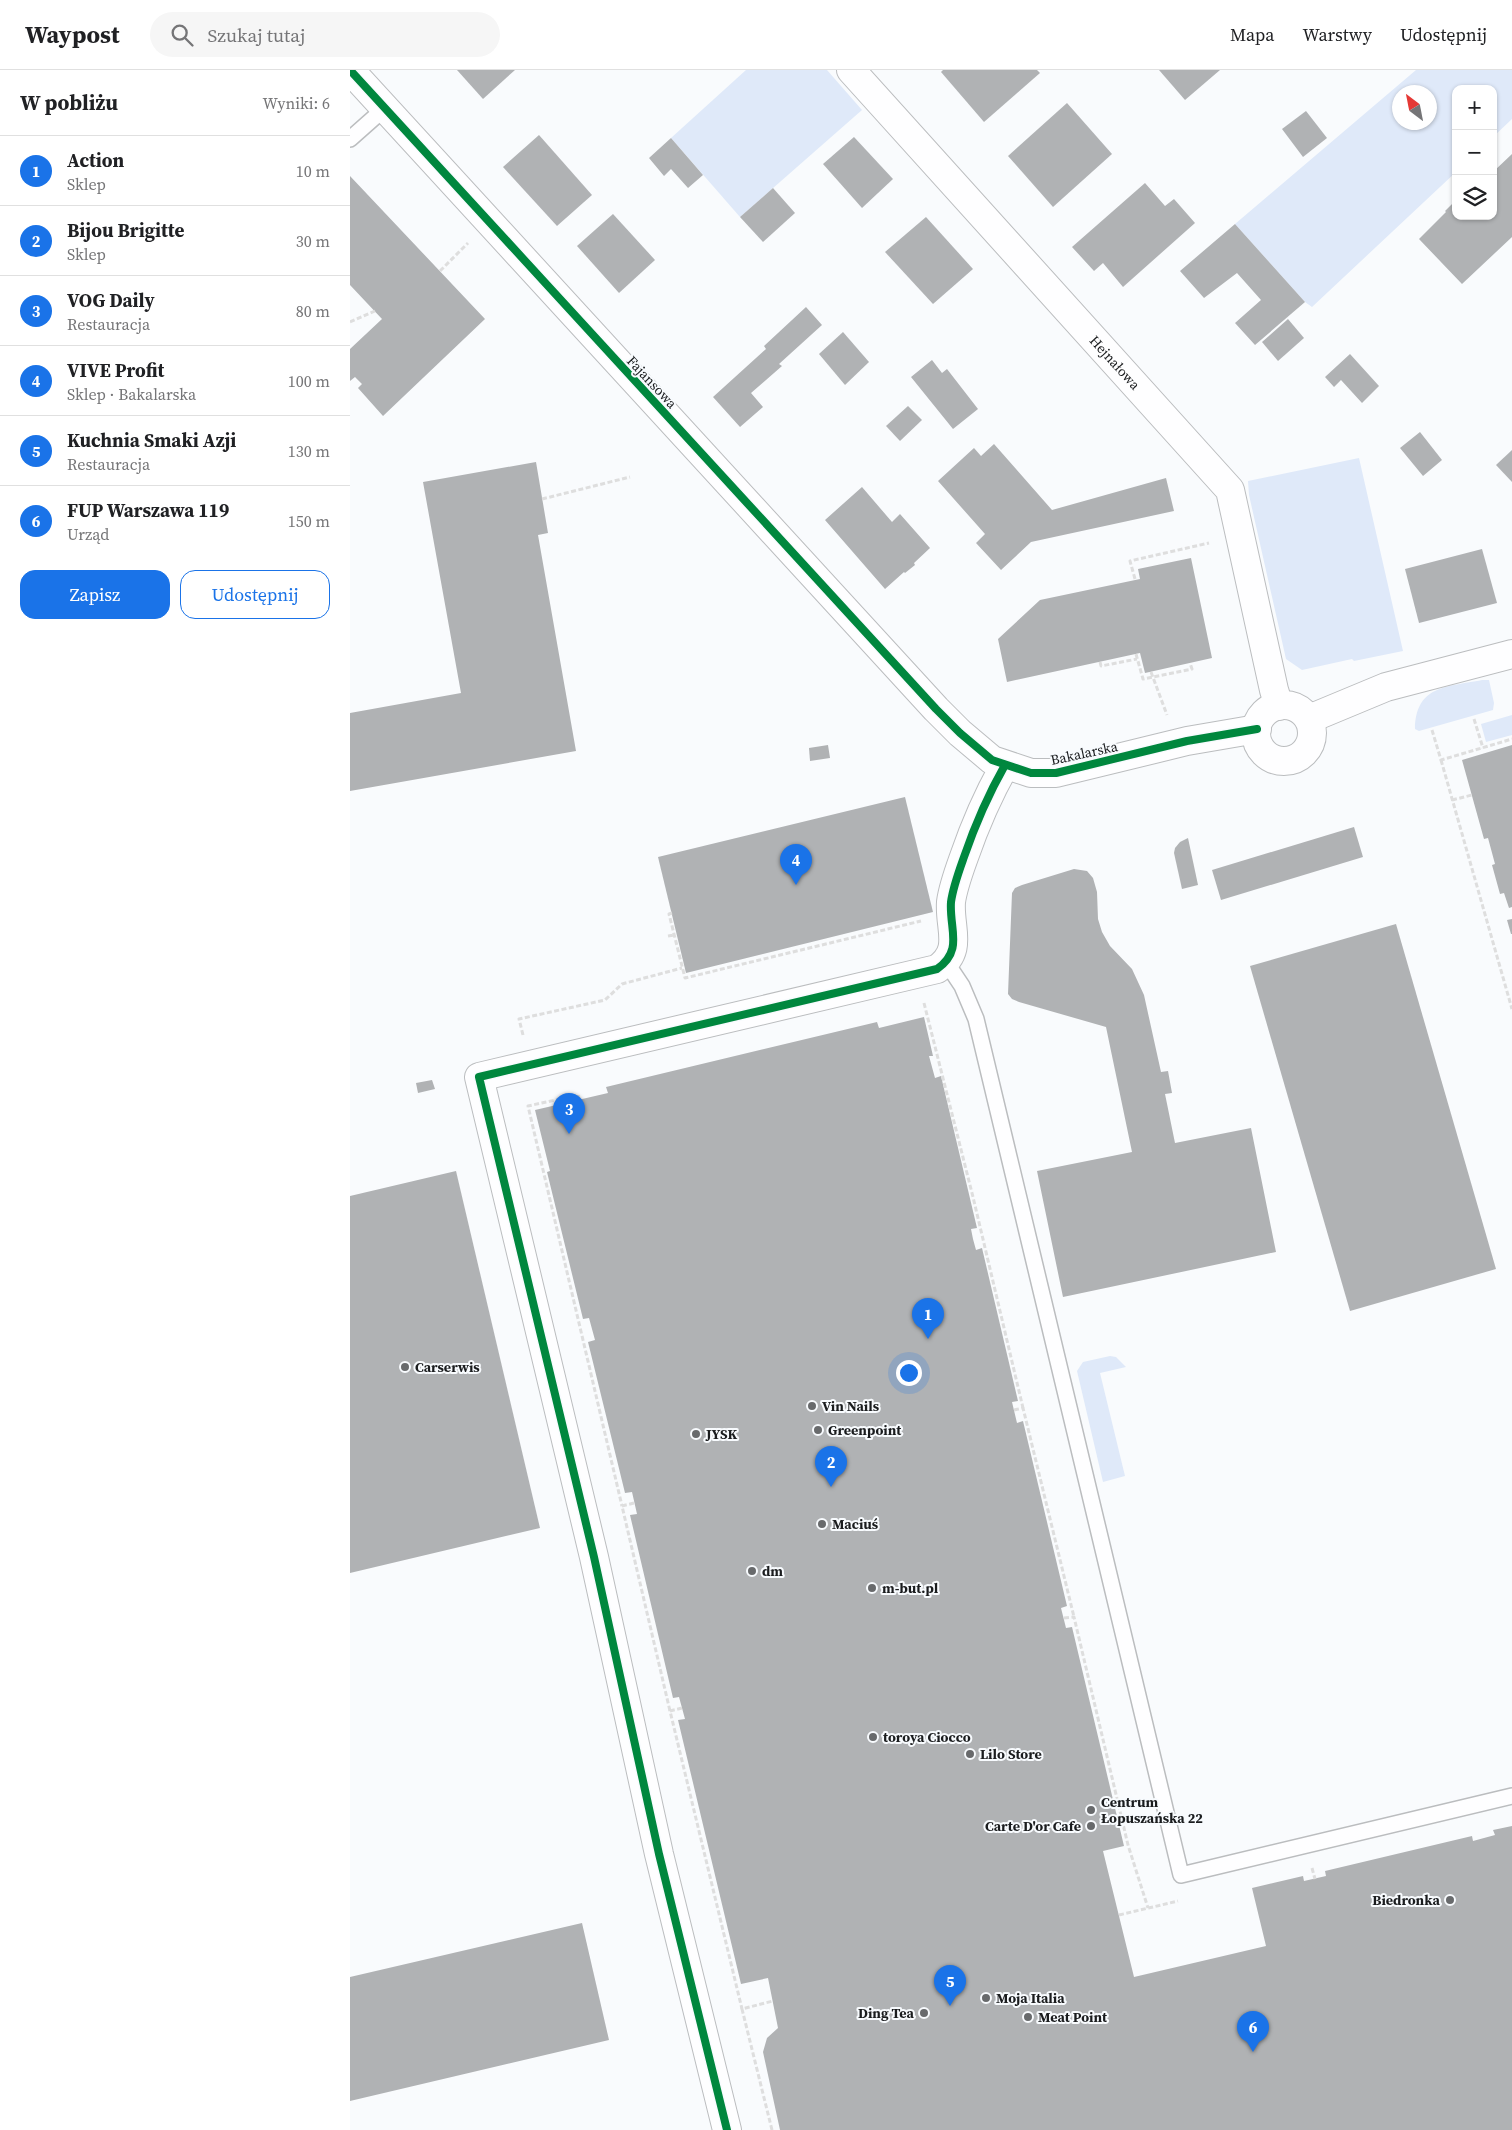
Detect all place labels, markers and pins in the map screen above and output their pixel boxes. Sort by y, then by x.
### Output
pin: 4 [780,844,812,885]
pin: 3 [553,1093,585,1134]
pin: 1 [912,1298,944,1339]
place label: Carserwis [415,1357,480,1377]
marker: Carserwis [399,1361,411,1373]
place label: Vin Nails [822,1396,880,1416]
marker: Vin Nails [806,1400,818,1412]
place label: Greenpoint [828,1420,902,1440]
place label: JYSK [705,1424,737,1444]
marker: Greenpoint [812,1424,824,1436]
marker: JYSK [690,1428,702,1440]
pin: 2 [815,1446,847,1487]
place label: Maciuś [832,1514,879,1534]
marker: Maciuś [816,1518,828,1530]
place label: dm [762,1561,783,1581]
marker: dm [746,1565,758,1577]
place label: m-but.pl [882,1578,939,1598]
marker: m-but.pl [866,1582,878,1594]
place label: toroya Ciocco [883,1727,971,1747]
marker: toroya Ciocco [867,1731,879,1743]
place label: Lilo Store [980,1744,1042,1764]
marker: Lilo Store [964,1748,976,1760]
place label: Centrum Łopuszańska 22 [1101,1792,1203,1828]
marker: Centrum Łopuszańska 22 [1085,1804,1097,1816]
place label: Carte D'or Cafe [985,1816,1081,1836]
marker: Carte D'or Cafe [1085,1820,1097,1832]
place label: Biedronka [1372,1890,1441,1910]
marker: Biedronka [1444,1894,1456,1906]
pin: 5 [934,1965,966,2006]
place label: Moja Italia [996,1988,1065,2008]
marker: Moja Italia [980,1992,992,2004]
place label: Ding Tea [858,2003,915,2023]
marker: Ding Tea [918,2007,930,2019]
place label: Meat Point [1038,2007,1108,2027]
marker: Meat Point [1022,2011,1034,2023]
pin: 6 [1237,2011,1269,2052]

